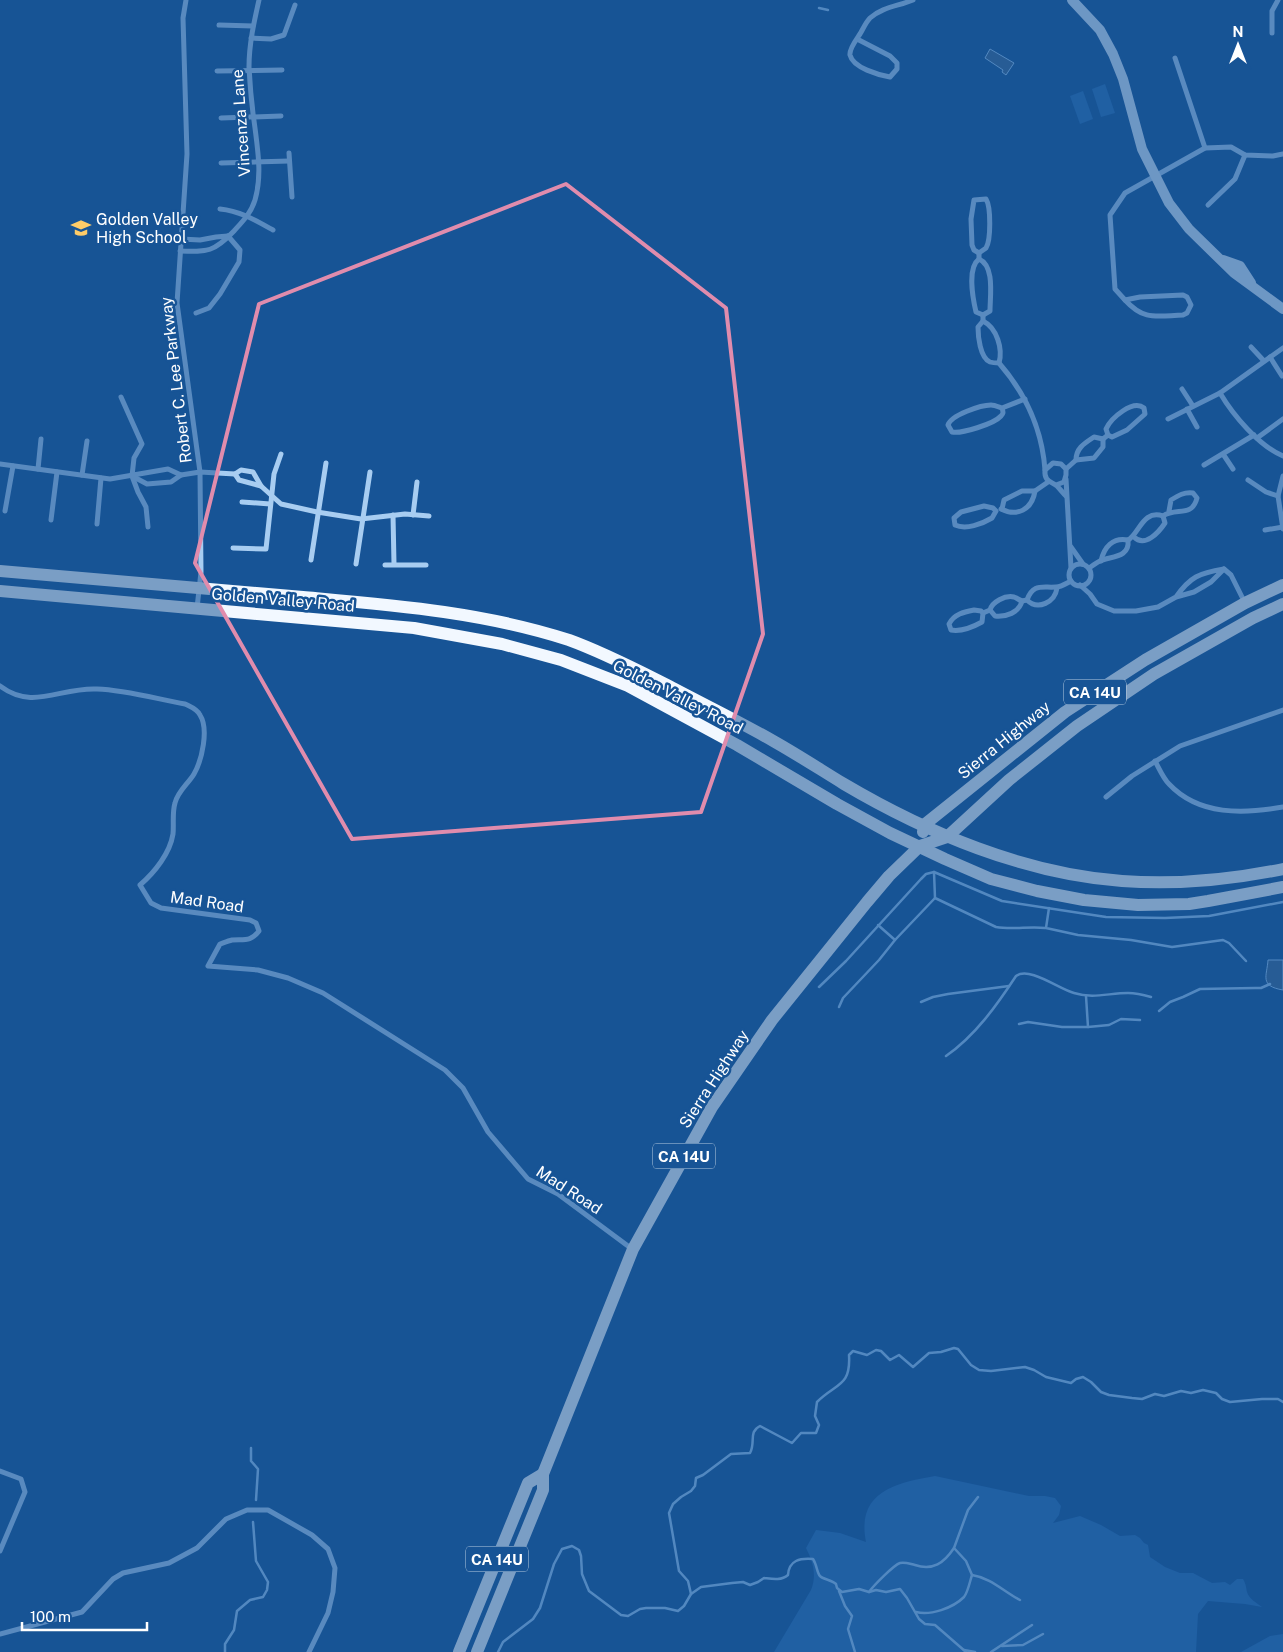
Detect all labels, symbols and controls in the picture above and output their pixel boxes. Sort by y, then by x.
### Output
north arrow [1213,20,1263,70]
text: N [1233,24,1243,40]
street label: Vincenza Lane [228,69,254,177]
place label: Golden Valley High School [96,210,198,247]
school or university icon: Golden Valley High School [70,217,92,239]
street label: Robert C. Lee Parkway [156,295,196,464]
street label: Golden Valley Road [211,584,355,616]
street label: Golden Valley Road [610,656,746,738]
road number: CA 14U [1064,680,1126,704]
street label: Sierra Highway [954,697,1054,783]
street label: Mad Road [169,887,245,917]
street label: Sierra Highway [675,1026,753,1132]
road number: CA 14U [653,1144,715,1168]
street label: Mad Road [533,1162,605,1218]
road number: CA 14U [466,1546,528,1572]
scale bar [22,1600,148,1632]
text: 100 m [30,1608,71,1625]

